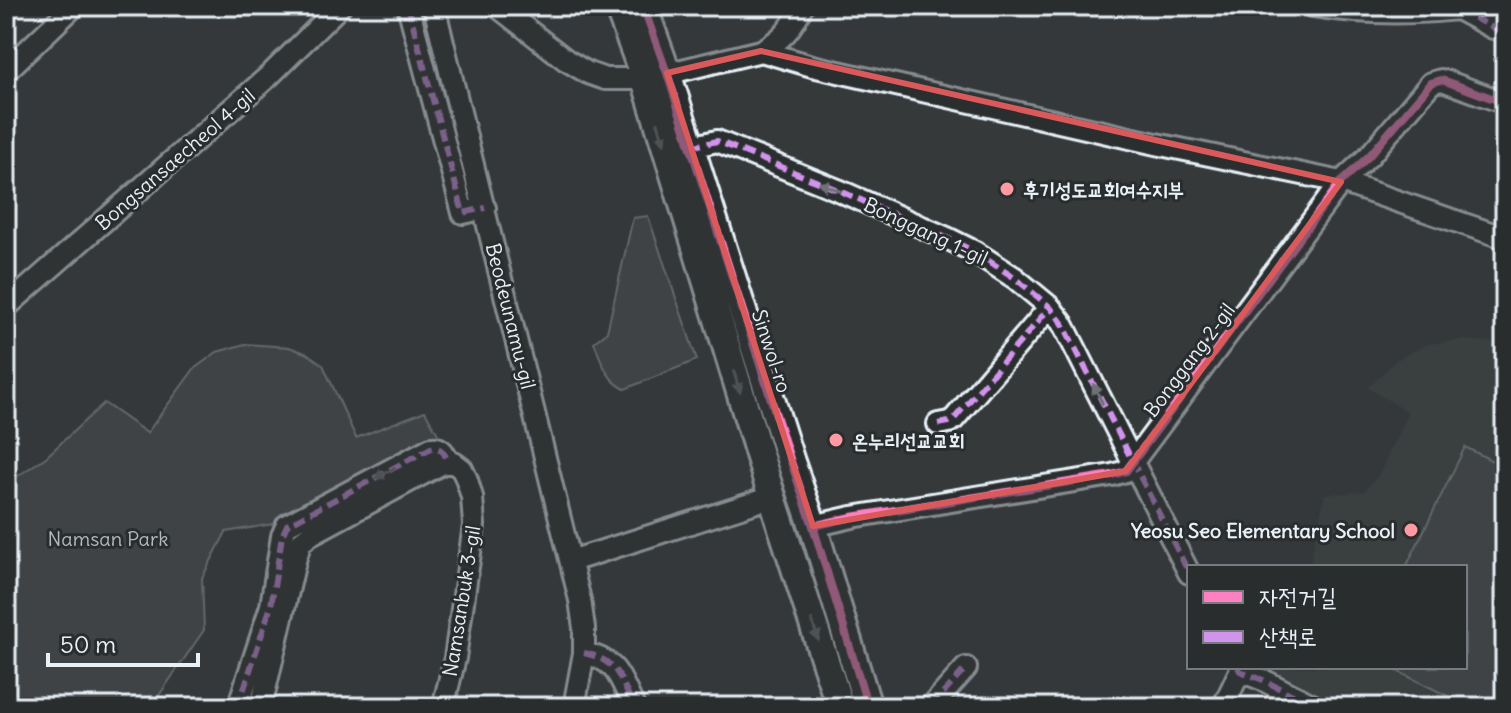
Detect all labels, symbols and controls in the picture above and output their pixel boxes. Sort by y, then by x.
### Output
street label: Bongsansaecheol 4-gil [90,83,260,235]
one-way arrow [655,121,668,145]
place label: 후기성도교회여수지부 [1023,177,1184,202]
one-way arrow [818,180,842,193]
marker: 후기성도교회여수지부 [998,180,1016,198]
street label: Bonggang 1-gil [860,191,992,271]
street label: Beodeunamu-gil [481,240,541,392]
street label: Bonggang 2-gil [1138,298,1240,422]
street label: Sinwol-ro [747,306,797,396]
one-way arrow [731,370,744,394]
one-way arrow [1091,382,1104,405]
place label: 온누리선교교회 [852,428,965,453]
marker: 온누리선교교회 [827,431,845,449]
one-way arrow [374,466,397,479]
place label: Yeosu Seo Elementary School [1130,518,1395,543]
marker: Yeosu Seo Elementary School [1402,521,1420,539]
street label: Namsanbuk 3-gil [437,524,485,678]
park label: Namsan Park [48,526,168,551]
legend [1187,565,1467,669]
text: 자전거길 [1259,581,1336,611]
scale bar [48,617,198,667]
one-way arrow [809,618,822,642]
text: 산책로 [1259,621,1317,651]
text: 50 m [60,629,116,659]

